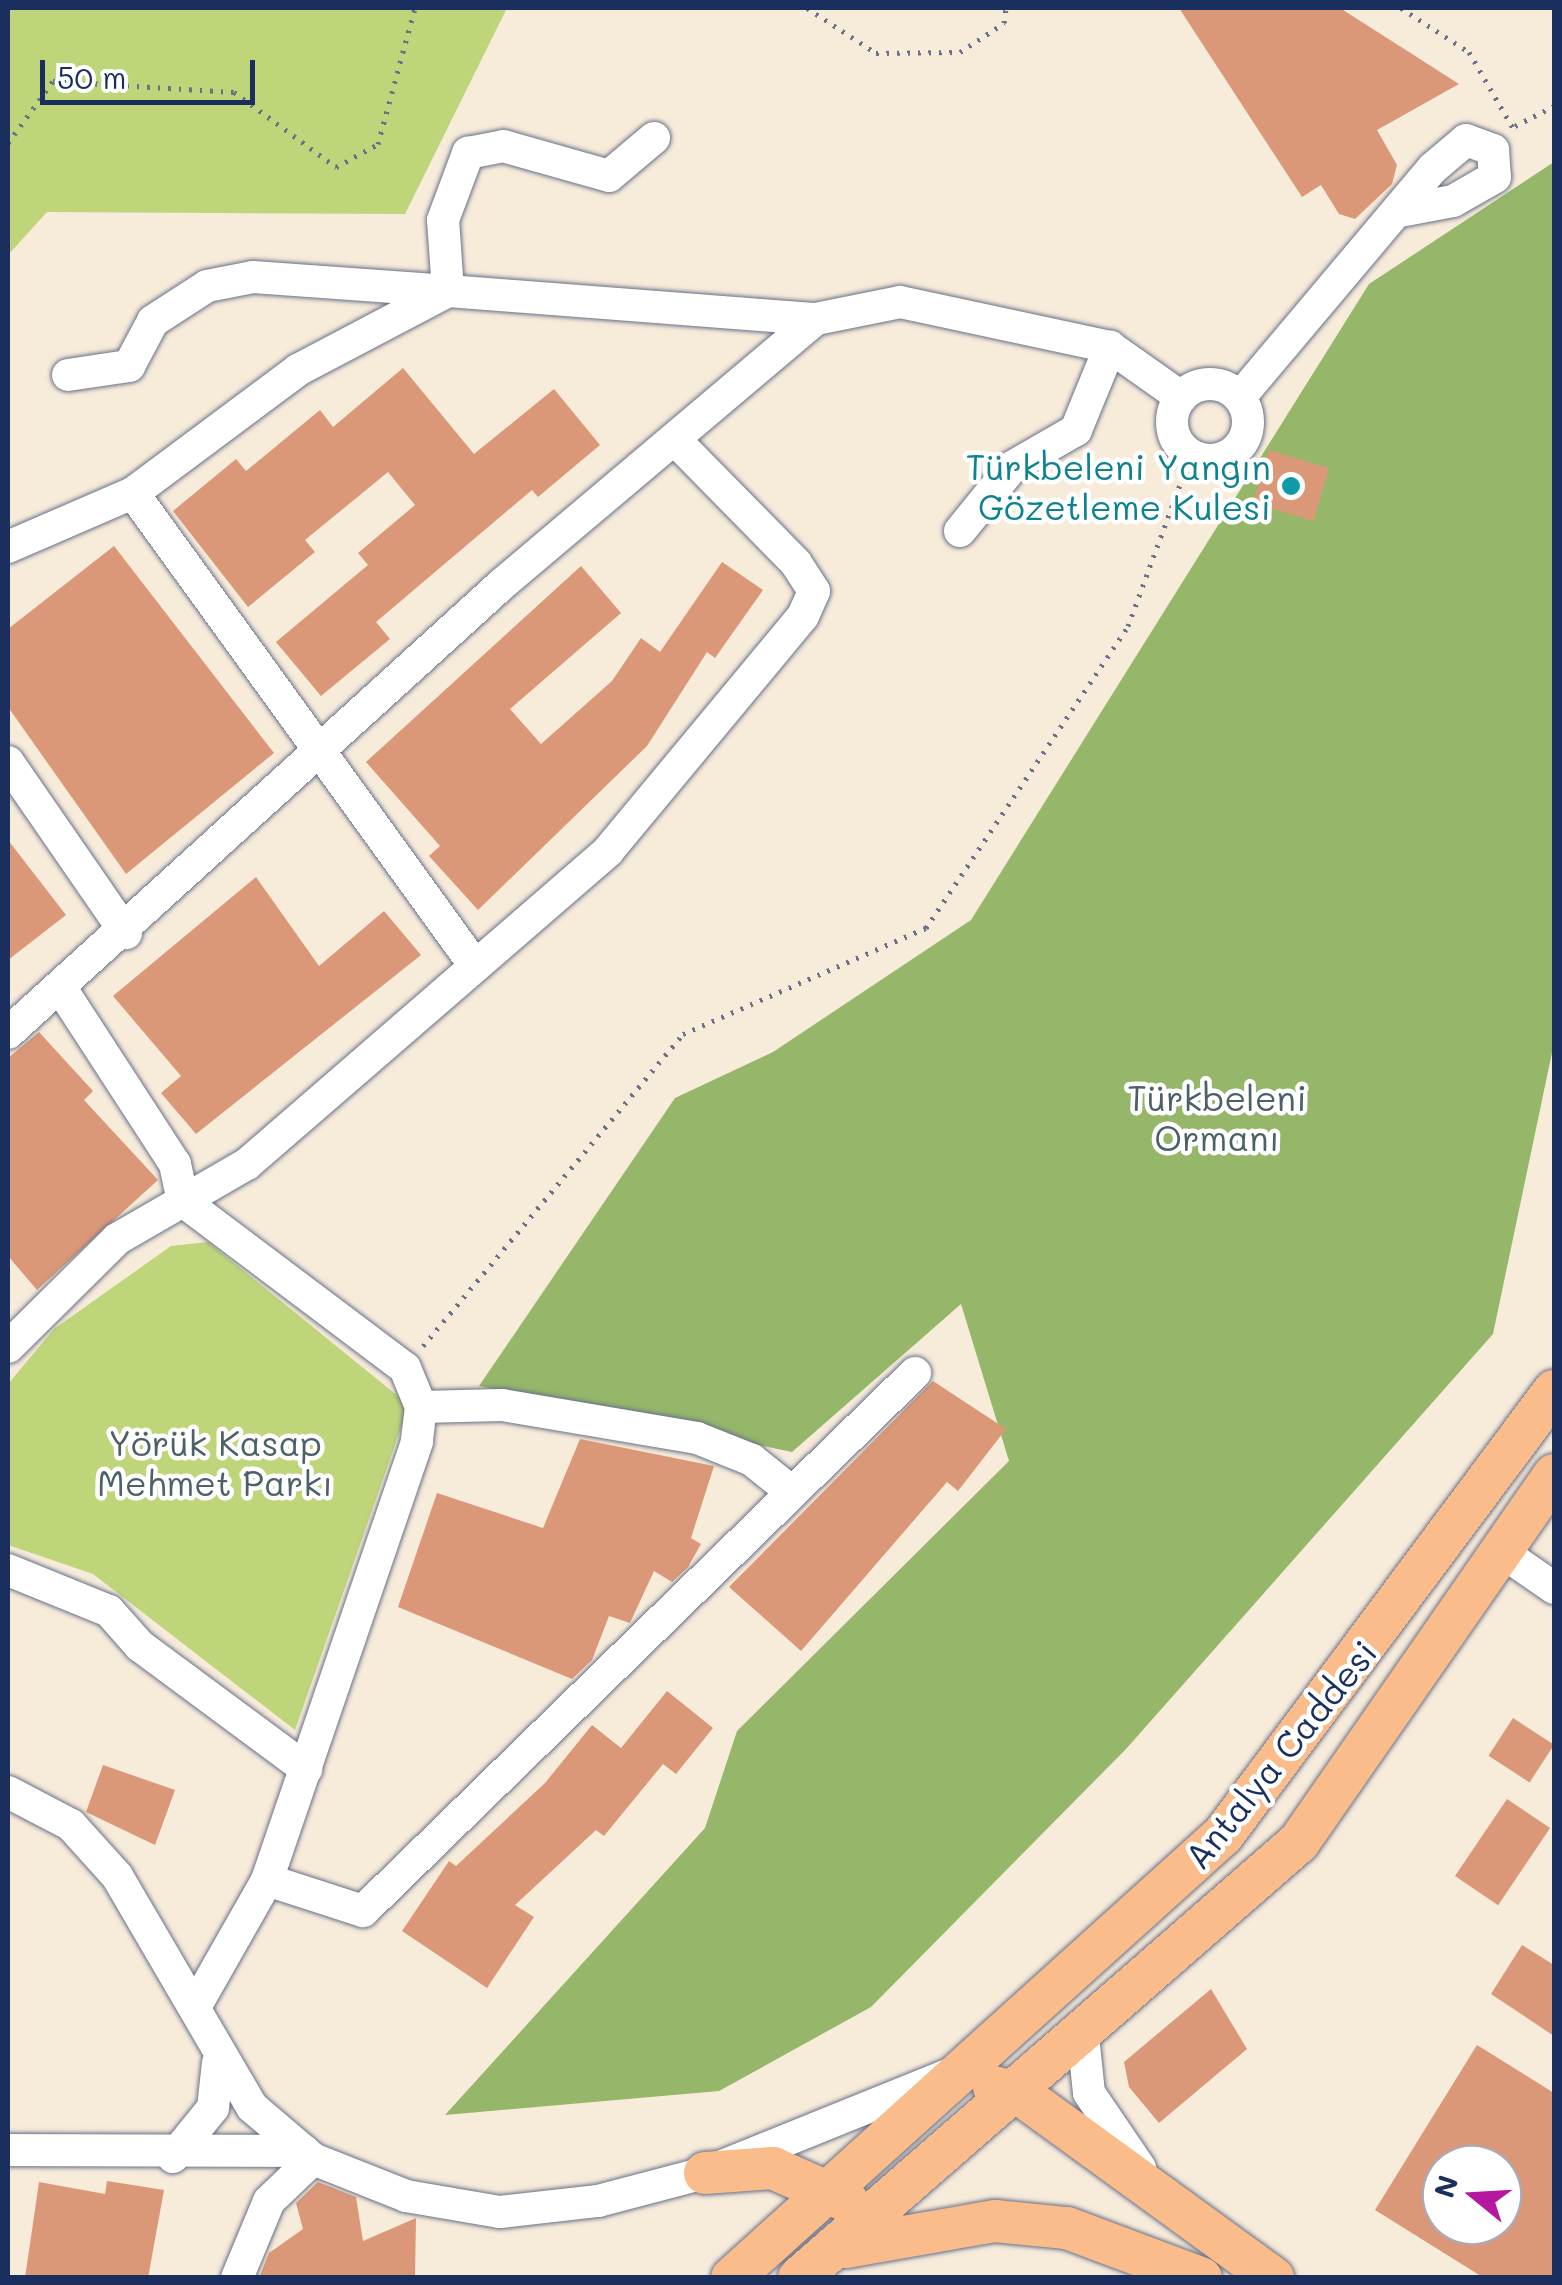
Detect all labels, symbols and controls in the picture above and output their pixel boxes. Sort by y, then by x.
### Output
scale bar [45,40,260,102]
text: 50 m [57,57,127,97]
place label: Türkbeleni Yangın Gözetleme Kulesi [966,445,1271,527]
marker: Türkbeleni Yangın Gözetleme Kulesi [1280,475,1302,497]
park label: Türkbeleni Ormanı [1127,1076,1307,1158]
park label: Yörük Kasap Mehmet Parkı [97,1421,333,1503]
street label: Antalya Caddesi [1175,1631,1385,1877]
north arrow [1422,2145,1522,2245]
text: N [1425,2171,1466,2202]

